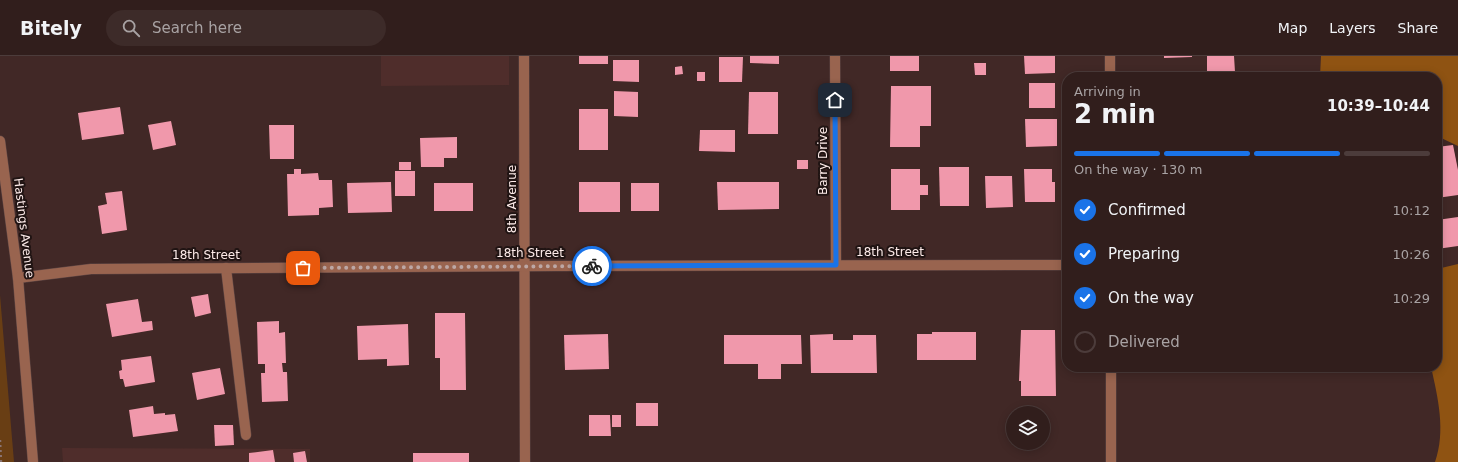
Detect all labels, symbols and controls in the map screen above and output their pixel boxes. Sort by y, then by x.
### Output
search box [106,10,386,46]
text: Bitely [20,17,82,39]
icon: search [120,17,142,39]
text: Search here [152,19,242,37]
text: Map [1278,20,1307,36]
text: Layers [1329,20,1376,36]
text: Share [1398,20,1438,36]
pin [818,83,852,117]
text: Arriving in [1074,84,1141,99]
icon: home [824,89,846,111]
text: 10:39–10:44 [1327,97,1430,115]
text: 2 min [1074,99,1156,129]
street label: Barry Drive [816,127,830,195]
text: On the way · 130 m [1074,162,1202,177]
street label: 8th Avenue [505,165,519,233]
street label: Hastings Avenue [11,177,37,279]
icon: check [1074,199,1096,221]
text: Confirmed [1108,201,1186,219]
text: 10:12 [1393,203,1430,218]
icon: check [1074,243,1096,265]
street label: 18th Street [856,245,924,259]
text: Preparing [1108,245,1180,263]
street label: 18th Street [496,246,564,260]
courier [572,246,612,286]
text: 10:26 [1393,247,1430,262]
street label: 18th Street [172,248,240,262]
pin [286,251,320,285]
icon: bike [581,255,603,277]
icon: bag [292,257,314,279]
icon: check [1074,287,1096,309]
text: On the way [1108,289,1194,307]
text: 10:29 [1393,291,1430,306]
text: Delivered [1108,333,1180,351]
map controls [1006,406,1050,450]
button: layers [1006,406,1050,450]

